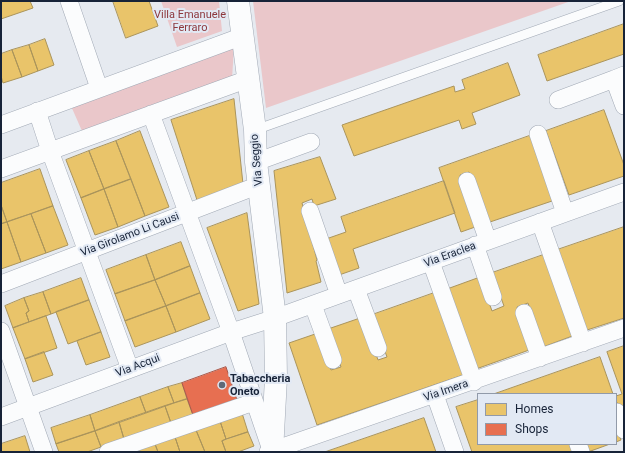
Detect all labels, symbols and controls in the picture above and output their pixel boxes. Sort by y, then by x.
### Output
park label: Villa Emanuele Ferraro [154,8,226,34]
street label: Via Seggio [248,133,266,187]
street label: Via Girolamo Li Causi [79,210,181,260]
street label: Via Eraclea [422,239,478,271]
street label: Via Acqui [114,352,162,380]
place label: Tabaccheria Oneto [230,372,290,398]
street label: Via Imera [422,377,470,405]
marker: Tabaccheria Oneto [217,380,227,390]
legend [477,393,617,445]
text: Homes [515,402,553,416]
text: Shops [515,422,549,436]

